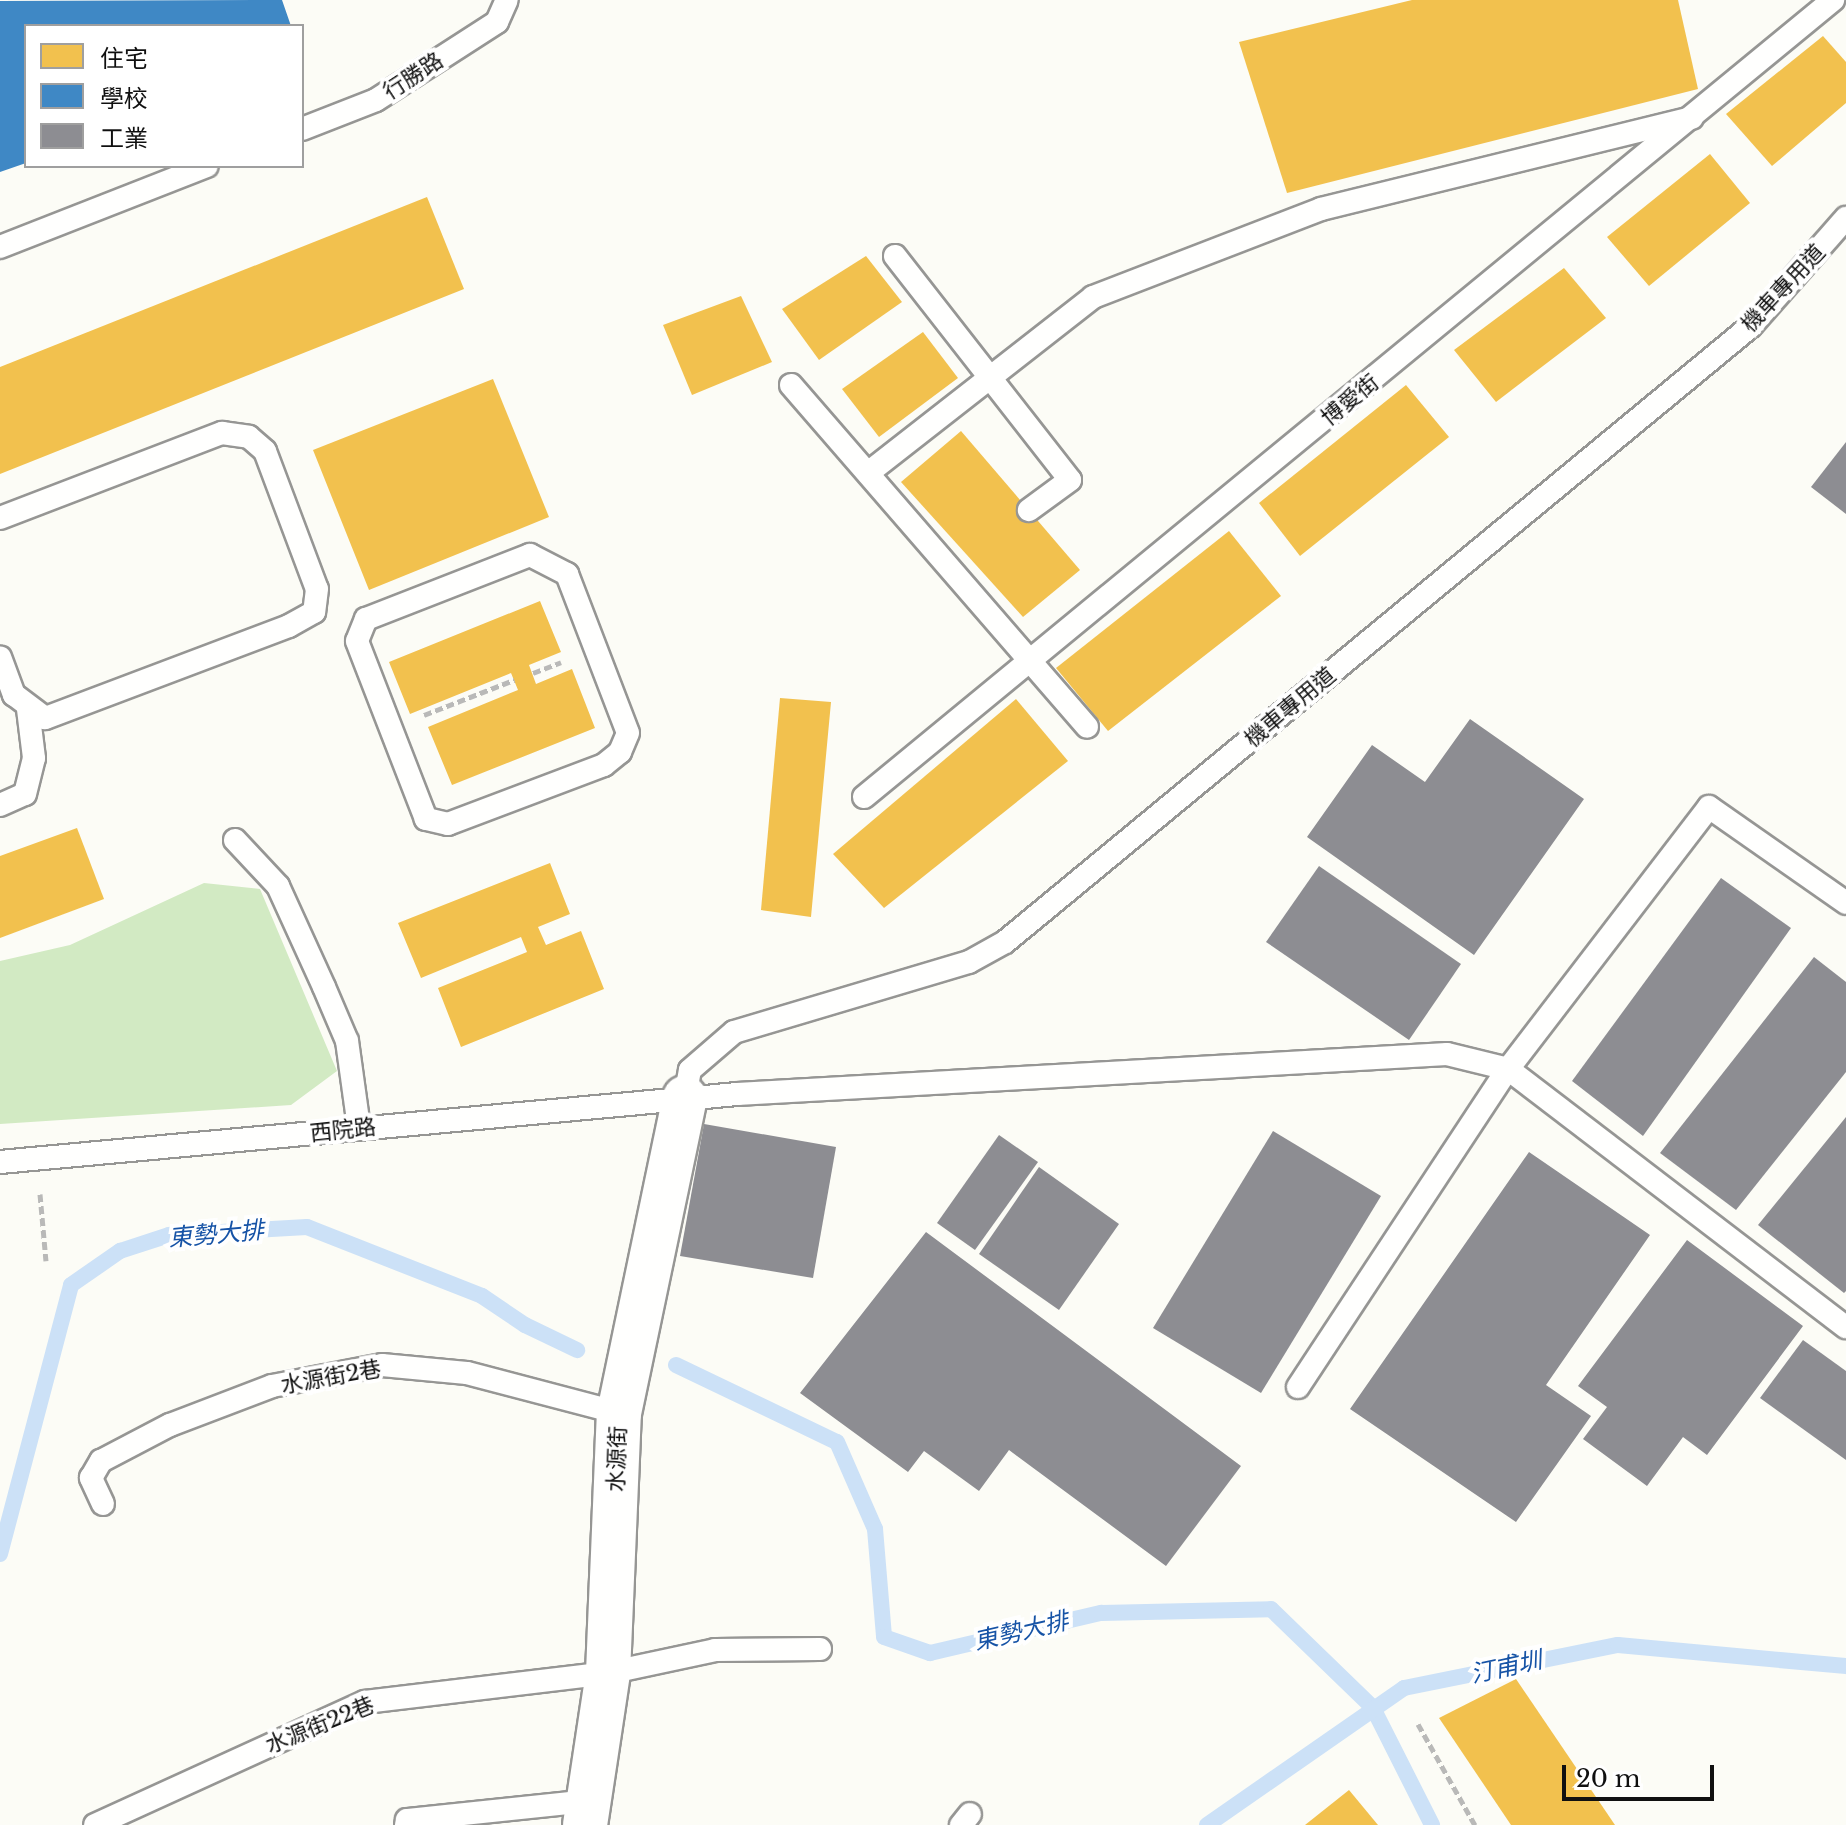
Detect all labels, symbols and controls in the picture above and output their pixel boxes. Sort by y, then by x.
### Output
legend [24,24,304,168]
text: 住宅 [100,44,148,73]
street label: 行勝路 [378,47,448,105]
text: 學校 [100,84,148,113]
text: 工業 [100,124,148,153]
street label: 機車專用道 [1736,239,1830,337]
street label: 博愛街 [1316,369,1384,431]
street label: 機車專用道 [1239,662,1341,752]
street label: 西院路 [309,1113,377,1147]
water label: 東勢大排 [167,1215,265,1253]
street label: 水源街2巷 [279,1355,383,1399]
street label: 水源街 [603,1426,631,1492]
water label: 東勢大排 [971,1606,1071,1656]
water label: 汀甫圳 [1468,1645,1544,1689]
street label: 水源街22巷 [262,1691,378,1759]
scale bar [1566,1749,1718,1799]
text: 20 m [1576,1764,1641,1793]

